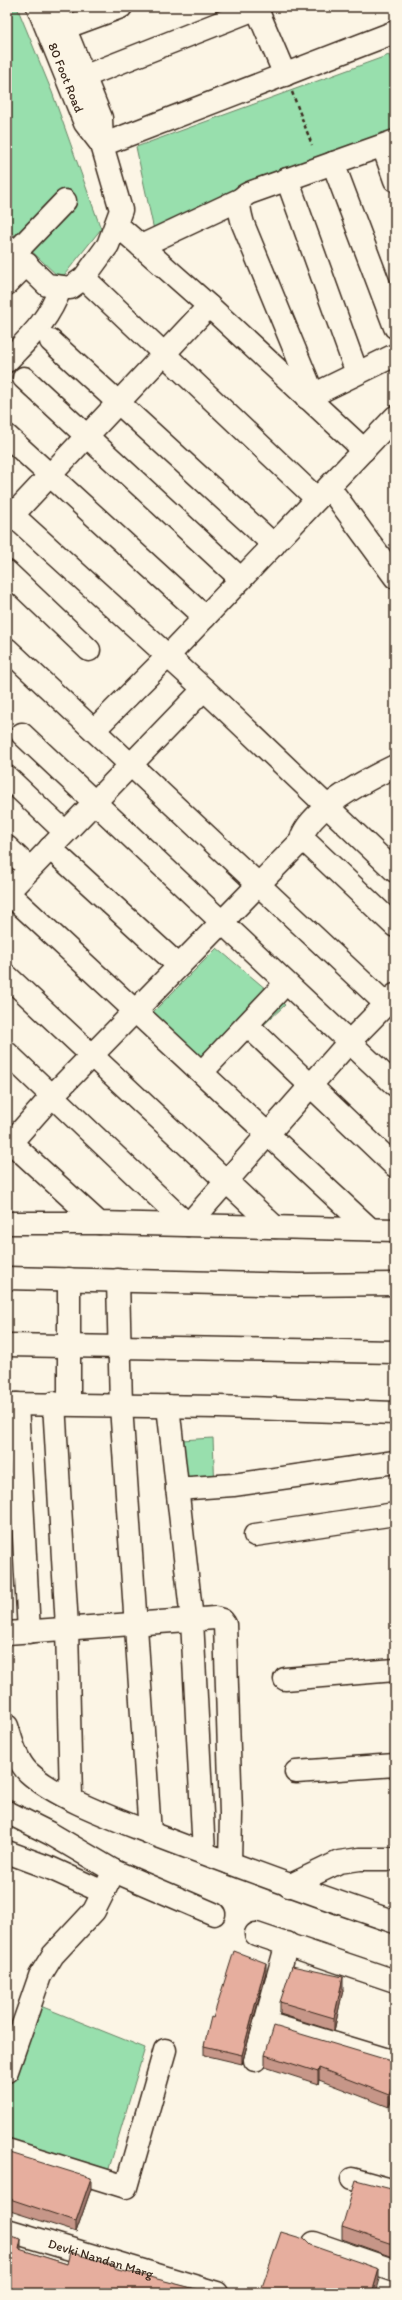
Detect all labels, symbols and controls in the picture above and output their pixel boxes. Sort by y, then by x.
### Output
street label: 80 Foot Road [45,41,87,115]
street label: Devki Nandan Marg [46,2236,155,2282]

